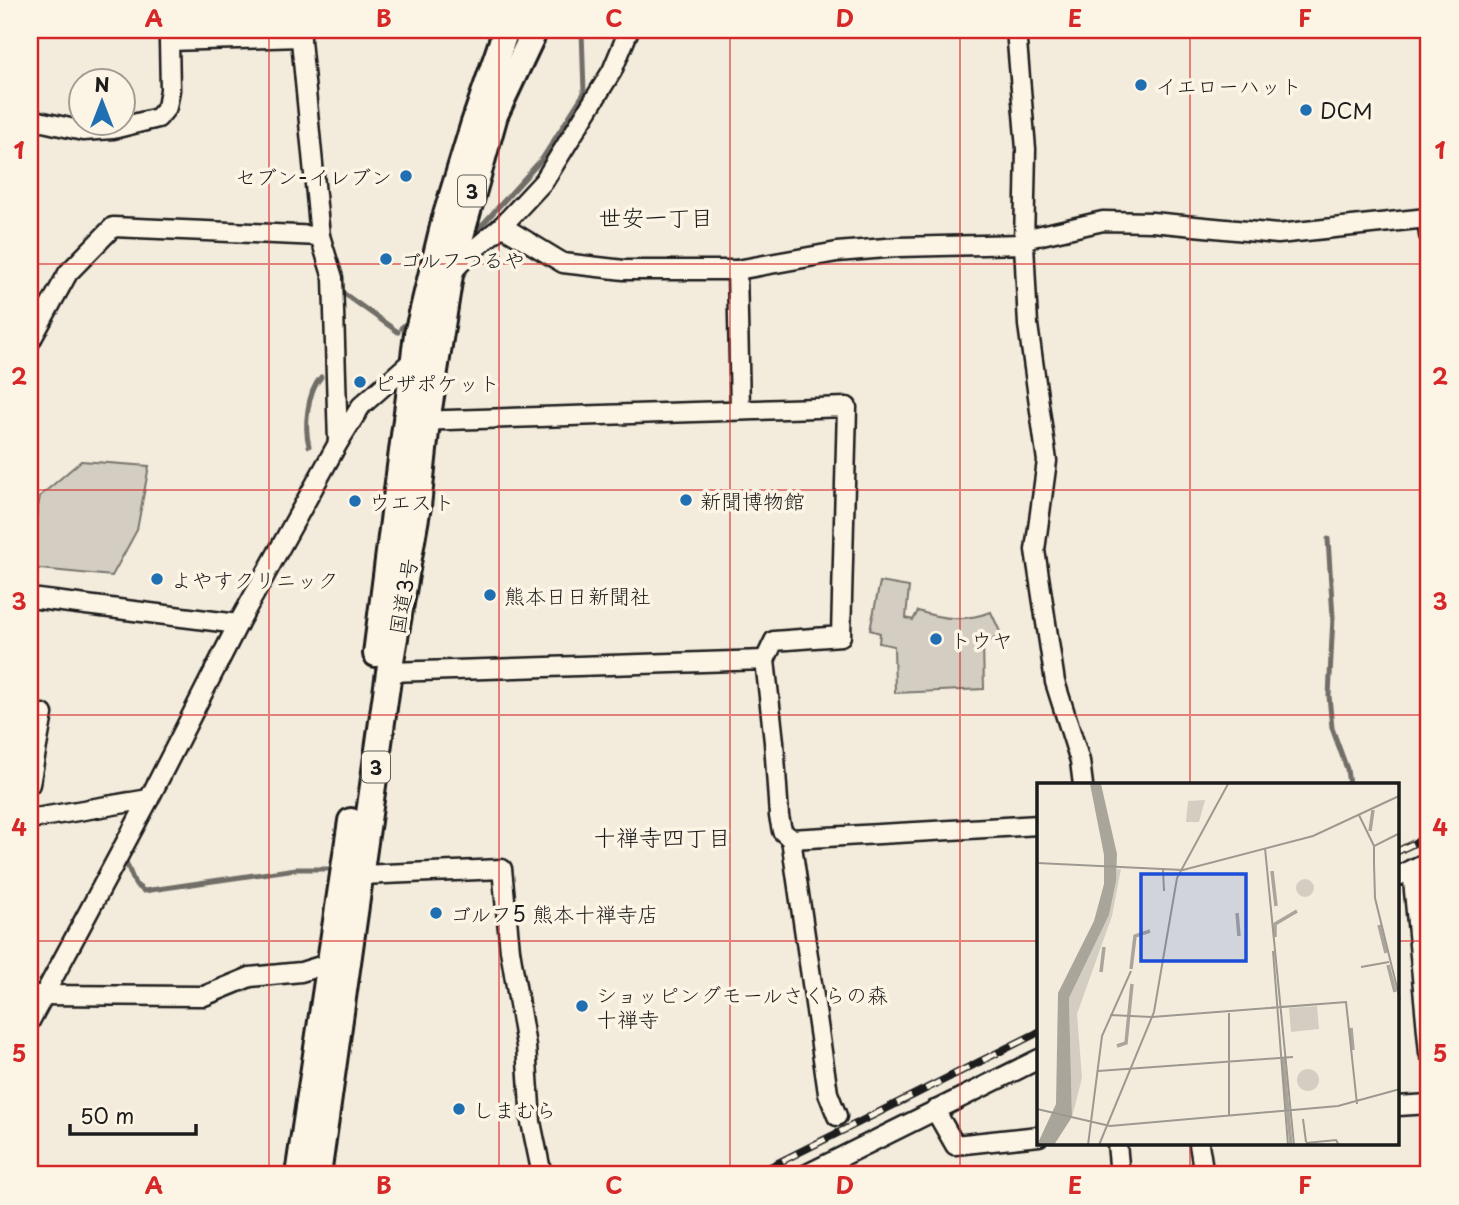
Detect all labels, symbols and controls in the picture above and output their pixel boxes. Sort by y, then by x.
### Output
text: A [145,0,163,35]
text: B [376,0,392,35]
text: C [605,0,623,35]
text: D [836,0,854,35]
text: E [1068,0,1082,35]
text: F [1298,0,1312,35]
north arrow [66,66,136,136]
place label: イエローハット [1155,69,1302,101]
text: N [94,70,110,98]
marker: イエローハット [1133,77,1149,93]
place label: DCM [1320,94,1373,126]
marker: DCM [1298,102,1314,118]
text: 1 [14,132,25,167]
text: 1 [1435,132,1446,167]
place label: セブン-イレブン [235,160,392,192]
marker: セブン-イレブン [398,168,414,184]
road number: 3 [458,176,486,206]
district label: 世安一丁目 [599,199,714,234]
place label: ゴルフつるや [400,243,525,275]
marker: ゴルフつるや [378,251,394,267]
text: 2 [11,358,27,393]
text: 2 [1432,358,1448,393]
place label: ピザポケット [374,366,500,398]
marker: ピザポケット [352,374,368,390]
place label: 新聞博物館 [700,484,805,516]
place label: ウエスト [369,485,455,517]
marker: 新聞博物館 [678,492,694,508]
marker: ウエスト [347,493,363,509]
street label: 国道3号 [380,555,424,637]
place label: よやすクリニック [171,563,339,595]
marker: よやすクリニック [149,571,165,587]
place label: 熊本日日新聞社 [504,579,651,611]
text: 3 [11,583,27,618]
text: 3 [1432,583,1448,618]
marker: 熊本日日新聞社 [482,587,498,603]
place label: トウヤ [950,623,1013,655]
marker: トウヤ [928,631,944,647]
road number: 3 [362,752,390,782]
inset map [1037,783,1400,1146]
text: 4 [11,809,27,844]
text: 4 [1432,809,1448,844]
district label: 十禅寺四丁目 [593,819,731,854]
place label: ゴルフ5 熊本十禅寺店 [450,897,658,929]
marker: ゴルフ5 熊本十禅寺店 [428,905,444,921]
place label: ショッピングモールさくらの森 十禅寺 [596,978,888,1034]
marker: ショッピングモールさくらの森 十禅寺 [574,998,590,1014]
text: 5 [12,1035,26,1070]
text: 5 [1433,1035,1447,1070]
scale bar [70,1093,196,1137]
place label: しまむら [473,1093,557,1125]
text: 50 m [80,1099,134,1131]
marker: しまむら [451,1101,467,1117]
text: A [145,1167,163,1202]
text: B [376,1167,392,1202]
text: C [605,1167,623,1202]
text: D [836,1167,854,1202]
text: E [1068,1167,1082,1202]
text: F [1298,1167,1312,1202]

